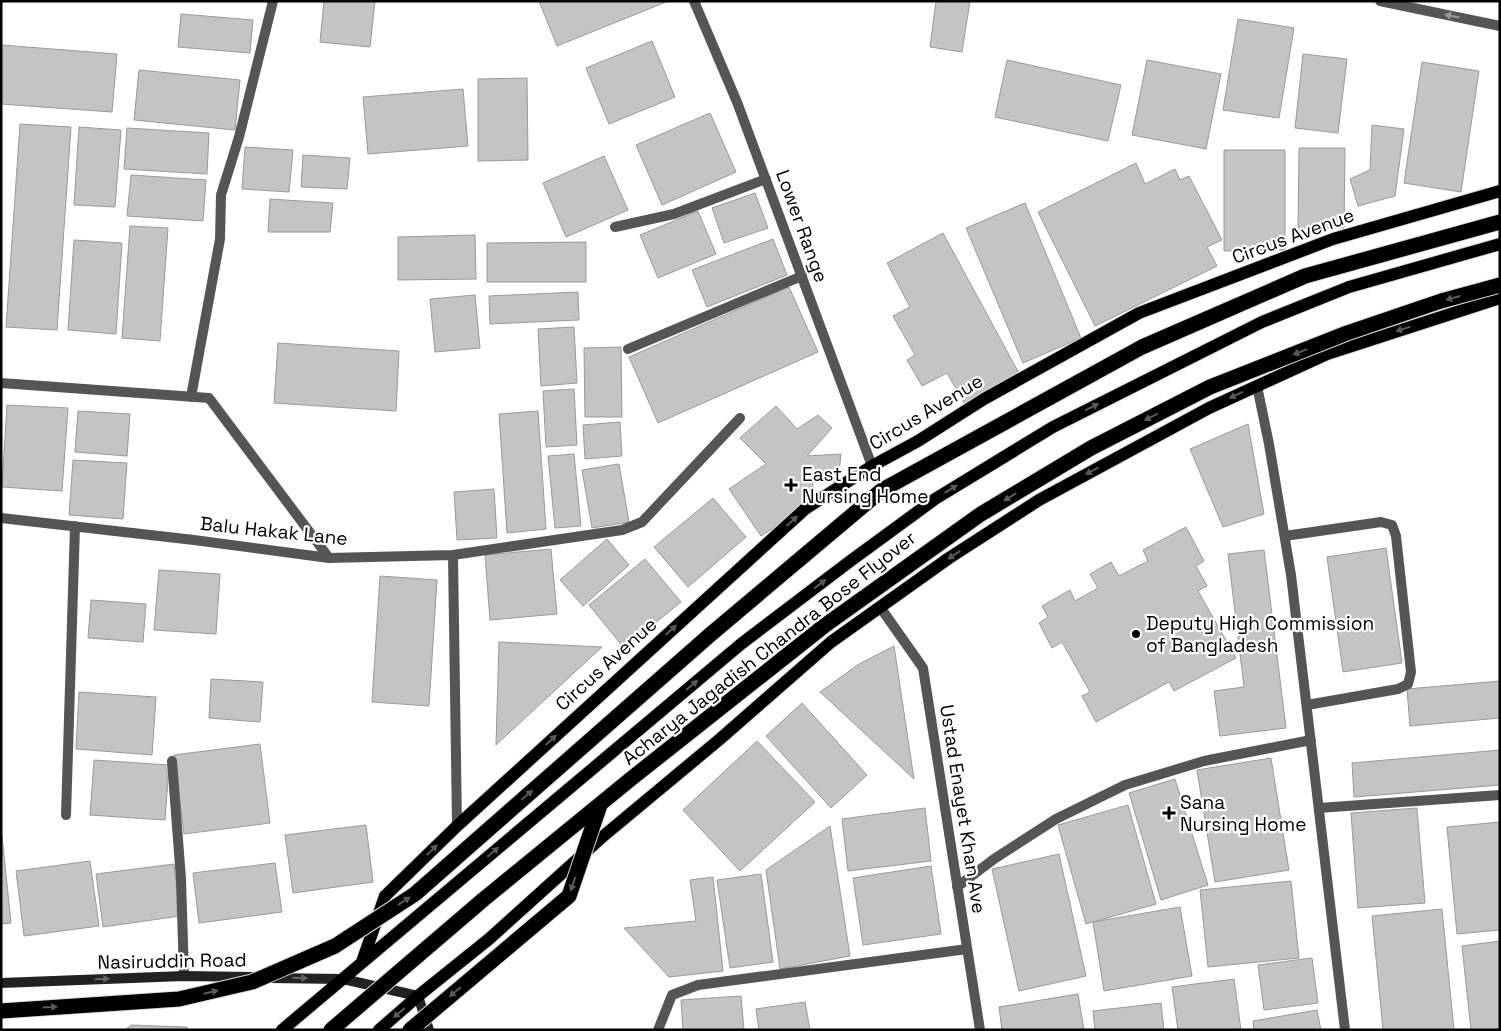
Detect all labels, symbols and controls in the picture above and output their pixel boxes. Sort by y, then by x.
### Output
one-way arrow [1444,12,1460,20]
street label: Lower Range [770,166,834,286]
street label: Circus Avenue [1228,202,1358,270]
one-way arrow [1445,294,1460,302]
one-way arrow [1396,326,1411,334]
one-way arrow [1292,349,1307,356]
street label: Circus Avenue [865,368,987,456]
one-way arrow [1229,392,1243,400]
one-way arrow [1085,403,1099,411]
one-way arrow [1144,413,1158,421]
place label: East End Nursing Home [802,462,928,509]
one-way arrow [1085,467,1100,475]
marker: East End Nursing Home [784,478,798,492]
one-way arrow [945,484,958,493]
one-way arrow [1003,493,1016,502]
street label: Balu Hakak Lane [199,511,349,551]
one-way arrow [785,515,797,527]
street label: Acharya Jagadish Chandra Bose Flyover [617,525,921,771]
one-way arrow [947,550,960,560]
one-way arrow [813,579,827,589]
place label: Deputy High Commission of Bangladesh [1146,611,1374,658]
street label: Circus Avenue [550,612,662,716]
one-way arrow [665,624,677,636]
marker: Deputy High Commission of Bangladesh [1130,628,1142,640]
one-way arrow [686,679,699,690]
street label: Ustad Enayet Khan Ave [934,703,992,915]
one-way arrow [545,734,557,746]
one-way arrow [521,789,533,801]
place label: Sana Nursing Home [1180,790,1306,837]
marker: Sana Nursing Home [1162,806,1176,820]
one-way arrow [426,844,438,856]
one-way arrow [487,847,499,858]
one-way arrow [569,877,577,892]
one-way arrow [398,896,411,906]
street label: Nasiruddin Road [97,947,247,975]
one-way arrow [292,974,308,982]
one-way arrow [95,975,111,983]
one-way arrow [204,987,220,995]
one-way arrow [448,987,461,998]
one-way arrow [42,1003,58,1011]
one-way arrow [393,1007,405,1019]

